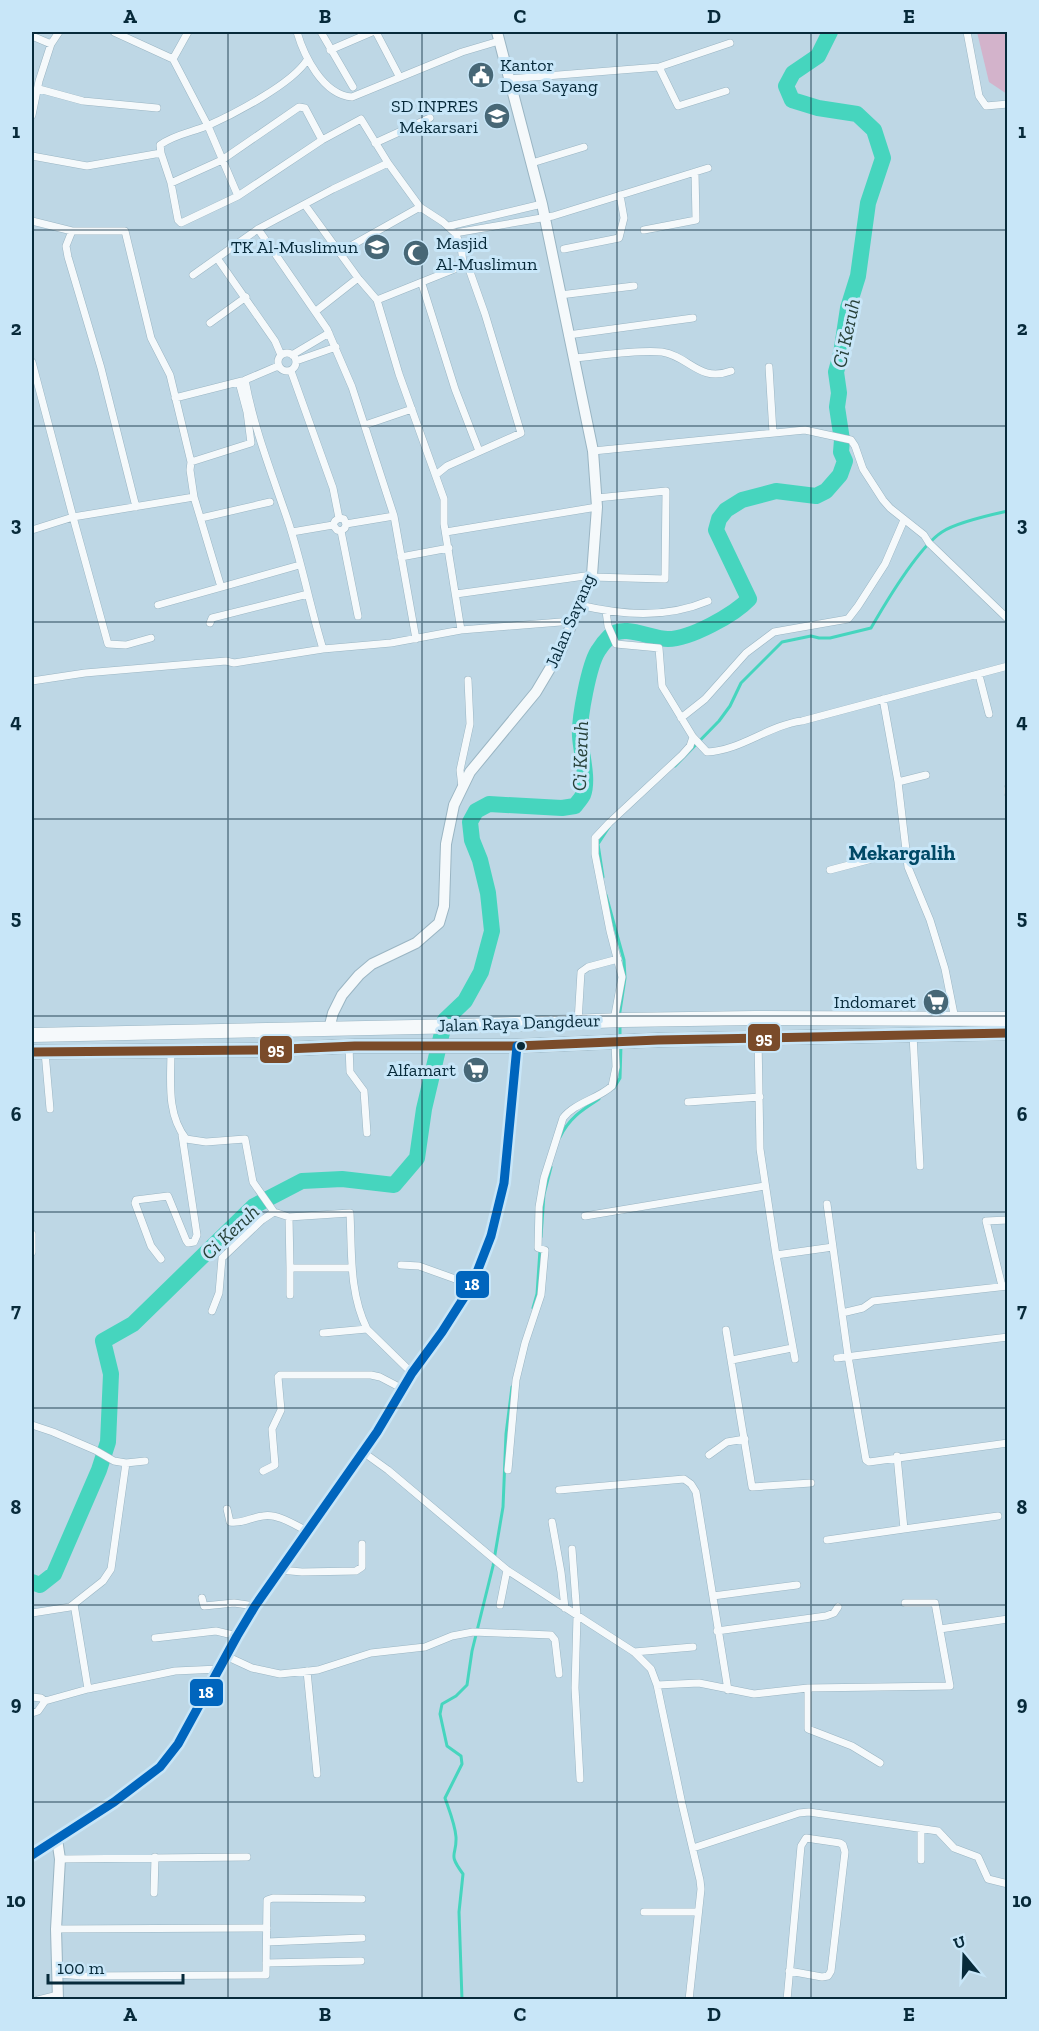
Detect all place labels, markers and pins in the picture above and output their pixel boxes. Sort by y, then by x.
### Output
place label: Kantor Desa Sayang [500,54,598,97]
public building icon: Kantor Desa Sayang [466,60,496,90]
place label: SD INPRES Mekarsari [391,95,478,138]
school or university icon: SD INPRES Mekarsari [482,101,512,131]
school or university icon: TK Al-Muslimun [362,232,392,262]
place label: Masjid Al-Muslimun [436,232,538,275]
place label: TK Al-Muslimun [231,236,359,258]
mosque icon: Masjid Al-Muslimun [401,238,431,268]
supermarket icon: Indomaret [921,987,951,1017]
place label: Indomaret [834,991,916,1013]
unlabelled marker [515,1040,527,1052]
supermarket icon: Alfamart [461,1055,491,1085]
place label: Alfamart [387,1059,456,1081]

